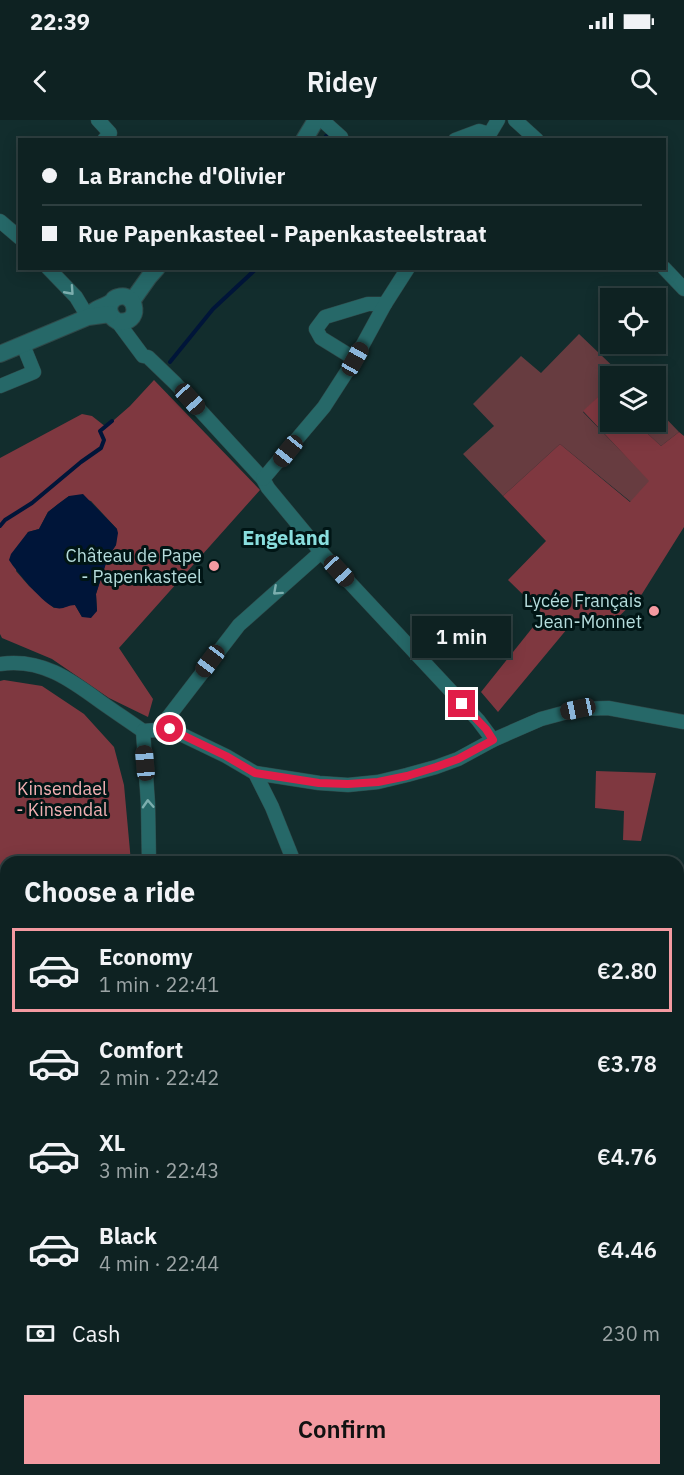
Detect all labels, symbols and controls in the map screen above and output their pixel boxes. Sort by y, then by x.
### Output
text: 22:39 [30,7,90,36]
text: Ridey [307,64,377,99]
icon: back [24,65,57,98]
icon: search [627,65,660,98]
text: La Branche d'Olivier [78,161,285,190]
text: Rue Papenkasteel - Papenkasteelstraat [78,219,487,248]
one-way arrow [63,285,74,295]
map controls [600,288,666,432]
button: locate [600,288,666,354]
car [338,339,372,379]
button: layers [600,366,666,432]
car [171,380,209,418]
car [270,431,306,471]
district label: Engeland [242,524,330,551]
place label: Château de Pape - Papenkasteel [66,544,202,588]
car [320,552,358,590]
marker: Château de Pape - Papenkasteel [207,559,221,573]
one-way arrow [273,583,284,594]
place label: Lycée Français Jean-Monnet [524,589,642,633]
marker: Lycée Français Jean-Monnet [647,604,661,618]
callout: 1 min [412,617,512,659]
text: 1 min [436,623,487,650]
car [192,641,228,681]
route end [448,690,475,717]
car [559,696,597,722]
route start [156,715,183,742]
car [134,744,156,782]
park label: Kinsendael - Kinsendal [16,777,108,821]
one-way arrow [141,800,154,809]
text: Choose a ride [24,874,195,909]
text: Economy [99,942,193,971]
icon: car [27,943,81,997]
text: €2.80 [597,956,657,985]
text: 1 min · 22:41 [99,971,219,998]
text: Comfort [99,1035,183,1064]
icon: car [27,1036,81,1090]
text: €3.78 [597,1049,657,1078]
text: 2 min · 22:42 [99,1064,219,1091]
text: XL [99,1128,125,1157]
icon: car [27,1129,81,1183]
text: €4.76 [597,1142,657,1171]
text: 3 min · 22:43 [99,1157,219,1184]
text: Black [99,1221,157,1250]
icon: car [27,1222,81,1276]
text: €4.46 [597,1235,657,1264]
text: 4 min · 22:44 [99,1250,219,1277]
icon: cash [24,1317,57,1350]
text: Cash [72,1319,121,1348]
text: 230 m [602,1320,660,1347]
button: Confirm [24,1395,660,1464]

